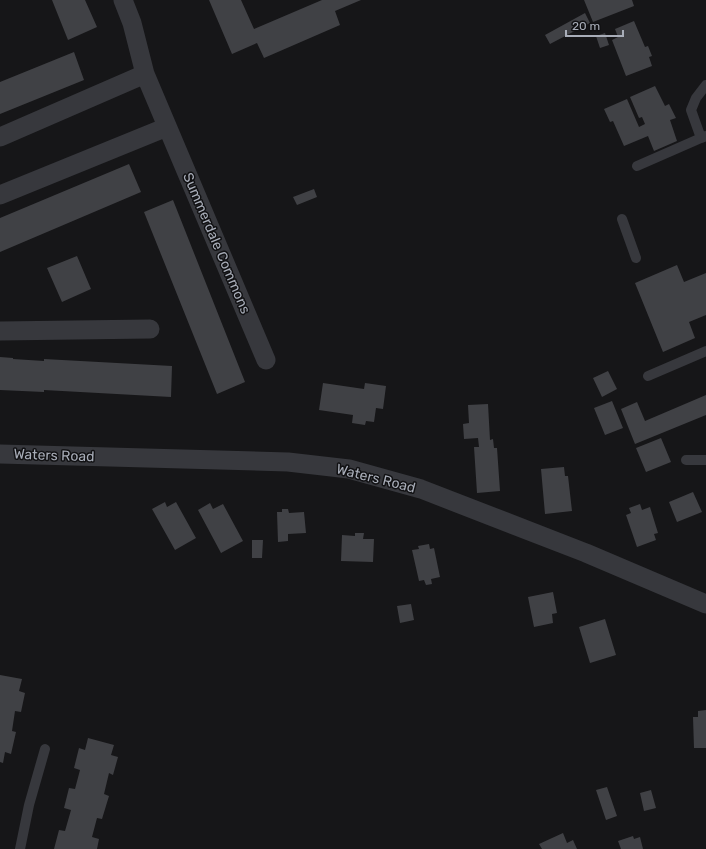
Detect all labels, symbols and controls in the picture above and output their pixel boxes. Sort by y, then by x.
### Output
scale bar [566,12,623,38]
text: 20 m [572,19,600,33]
street label: Summerdale Commons [179,170,254,316]
street label: Waters Road [13,446,95,465]
street label: Waters Road [335,460,417,497]

